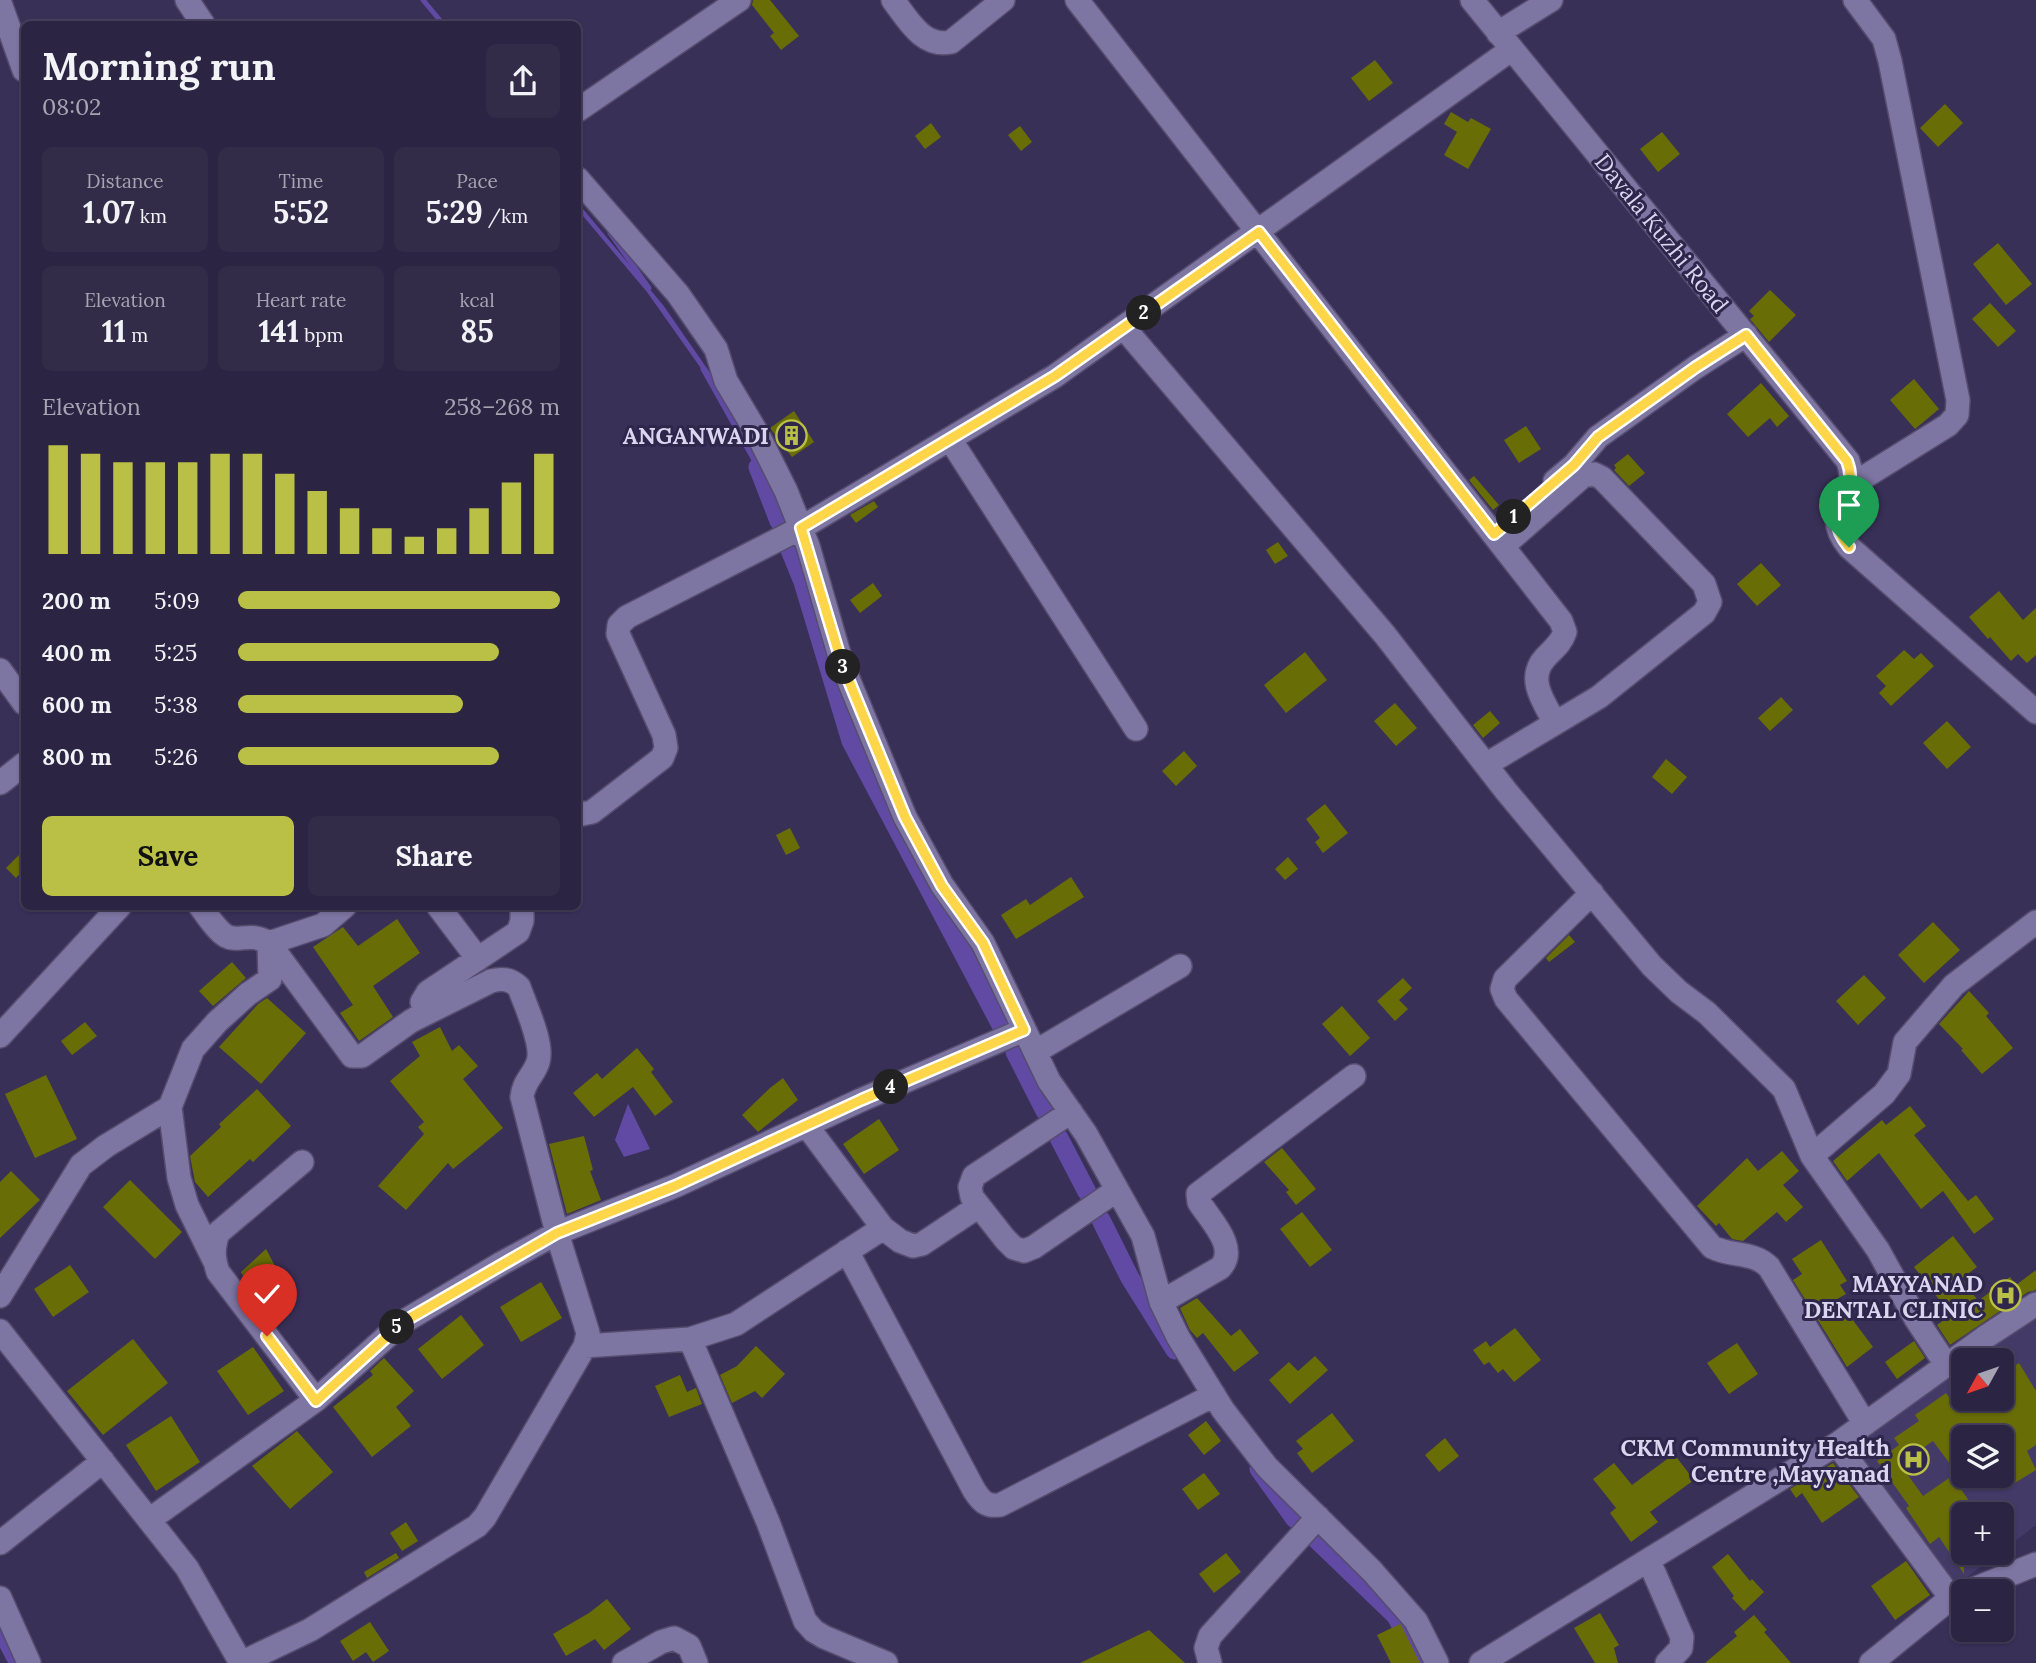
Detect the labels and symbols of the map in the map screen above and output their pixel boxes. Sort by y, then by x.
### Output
street label: Davala Kuzhi Road [1589,147,1735,319]
pin: 2 [1126,296,1162,330]
building icon: ANGANWADI [775,418,809,452]
place label: ANGANWADI [623,421,769,450]
pin [1819,475,1879,547]
pin: 1 [1496,500,1532,534]
pin: 3 [826,650,860,684]
pin: 4 [874,1070,908,1104]
pin [237,1264,297,1336]
place label: MAYYANAD DENTAL CLINIC [1804,1269,1983,1324]
hospital icon: MAYYANAD DENTAL CLINIC [1989,1279,2023,1313]
pin: 5 [380,1310,414,1344]
north arrow [1951,1348,2014,1410]
place label: CKM Community Health Centre ,Mayyanad [1621,1433,1890,1488]
hospital icon: CKM Community Health Centre ,Mayyanad [1896,1443,1930,1477]

